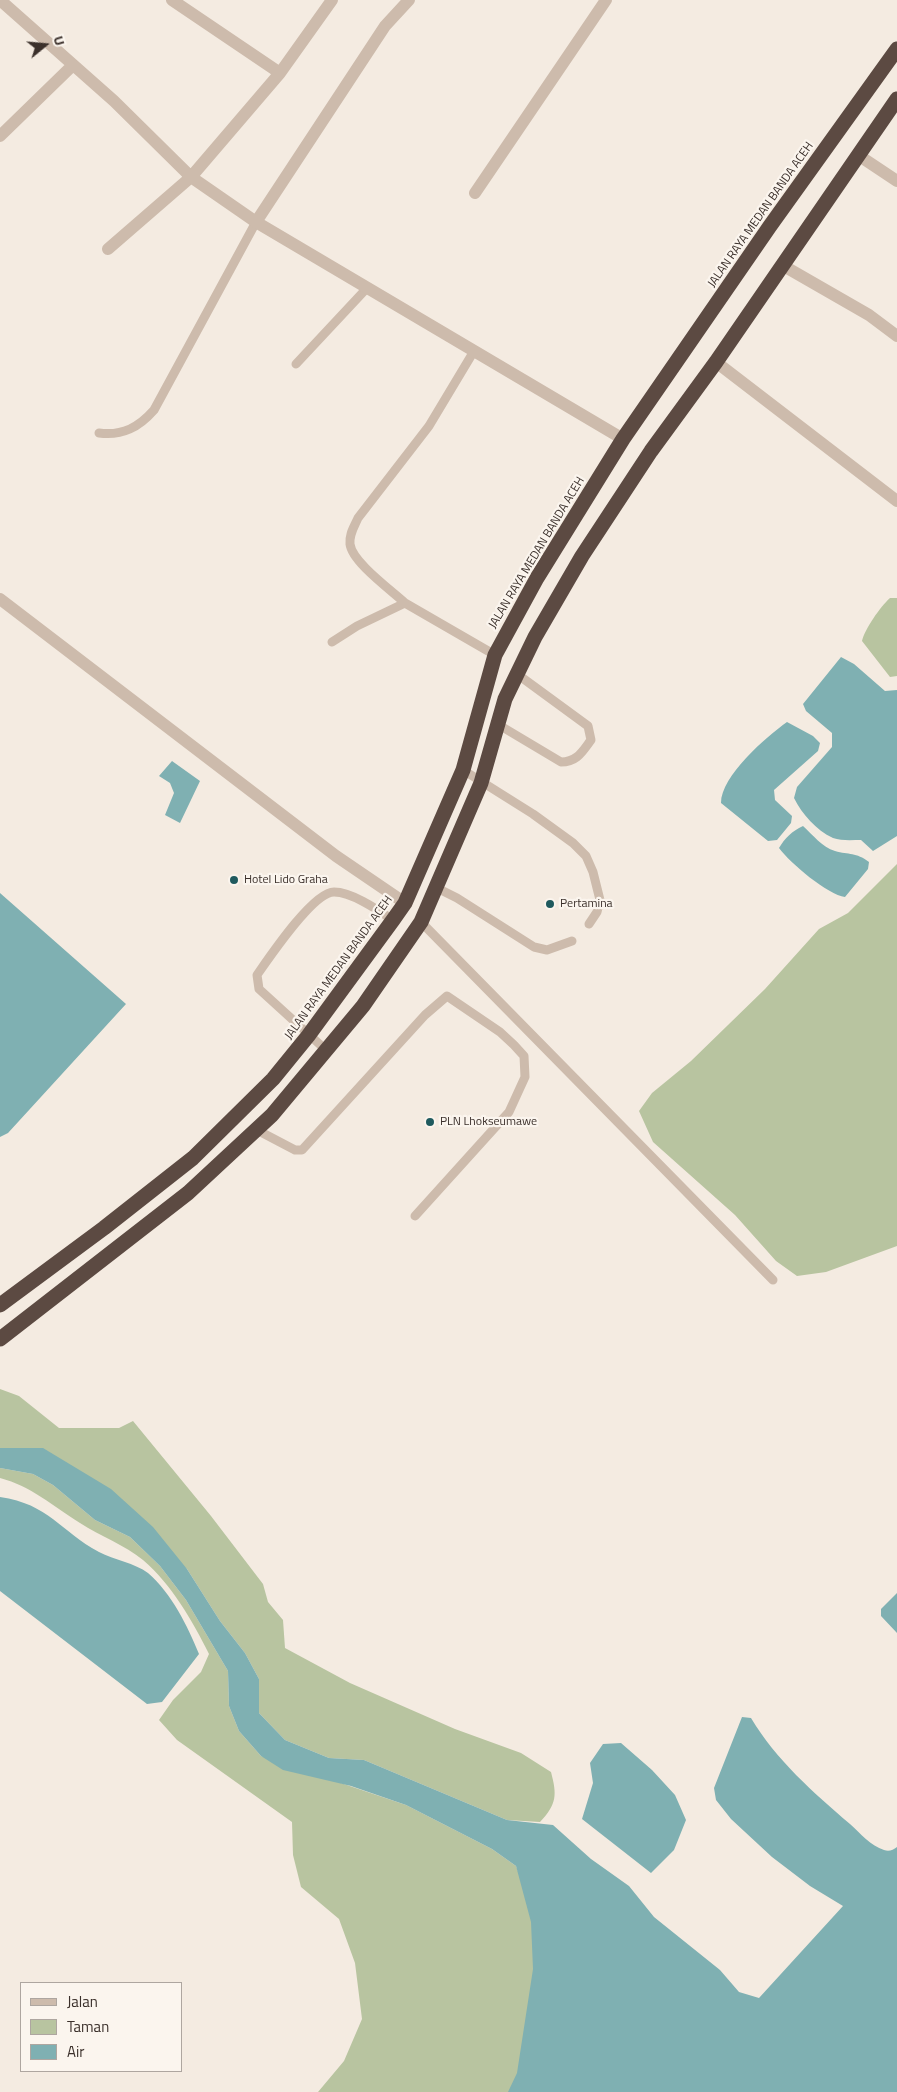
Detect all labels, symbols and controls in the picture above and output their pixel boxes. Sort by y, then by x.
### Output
north arrow [20,20,70,70]
text: U [48,33,71,48]
street label: JALAN RAYA MEDAN BANDA ACEH [705,140,817,290]
street label: JALAN RAYA MEDAN BANDA ACEH [486,475,588,631]
place label: Hotel Lido Graha [244,873,328,887]
marker: Hotel Lido Graha [228,874,240,886]
street label: JALAN RAYA MEDAN BANDA ACEH [282,893,396,1043]
place label: Pertamina [560,897,613,911]
marker: Pertamina [544,898,556,910]
place label: PLN Lhokseumawe [440,1115,537,1129]
marker: PLN Lhokseumawe [424,1116,436,1128]
legend [20,1982,182,2072]
text: Jalan [67,1990,98,2013]
text: Taman [67,2015,109,2038]
text: Air [67,2040,84,2063]

